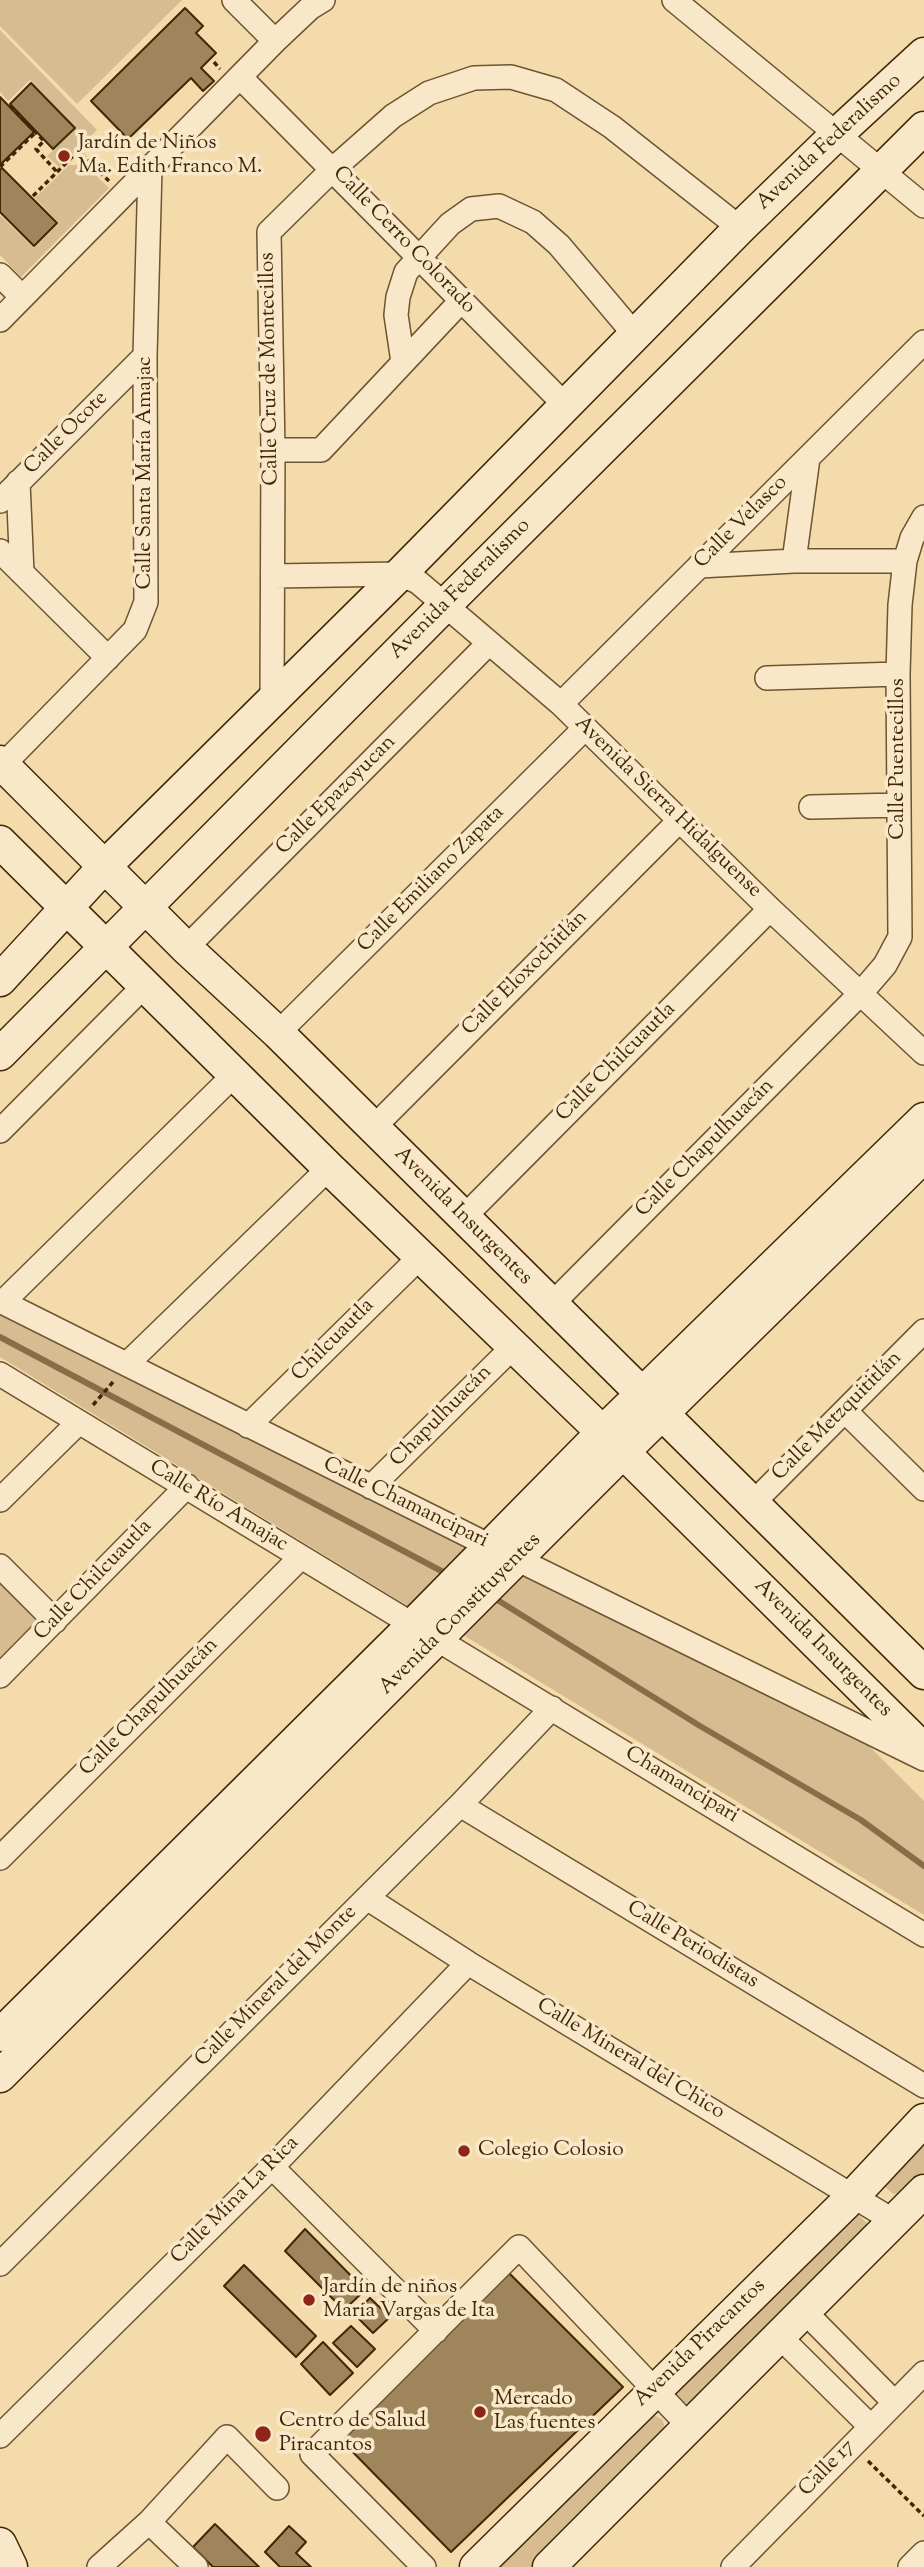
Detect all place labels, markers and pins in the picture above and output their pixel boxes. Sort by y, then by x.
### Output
place label: Jardín de Niños Ma. Edith Franco M. [78,131,262,181]
marker: Jardín de Niños Ma. Edith Franco M. [56,148,72,164]
place label: Colegio Colosio [478,2138,624,2164]
marker: Colegio Colosio [456,2143,472,2159]
place label: Jardín de niños Maria Vargas de Ita [323,2275,495,2325]
marker: Jardín de niños Maria Vargas de Ita [301,2292,317,2308]
place label: Mercado Las fuentes [494,2387,596,2437]
marker: Mercado Las fuentes [472,2404,488,2420]
place label: Centro de Salud Piracantos [279,2409,426,2459]
marker: Centro de Salud Piracantos [253,2424,273,2444]

